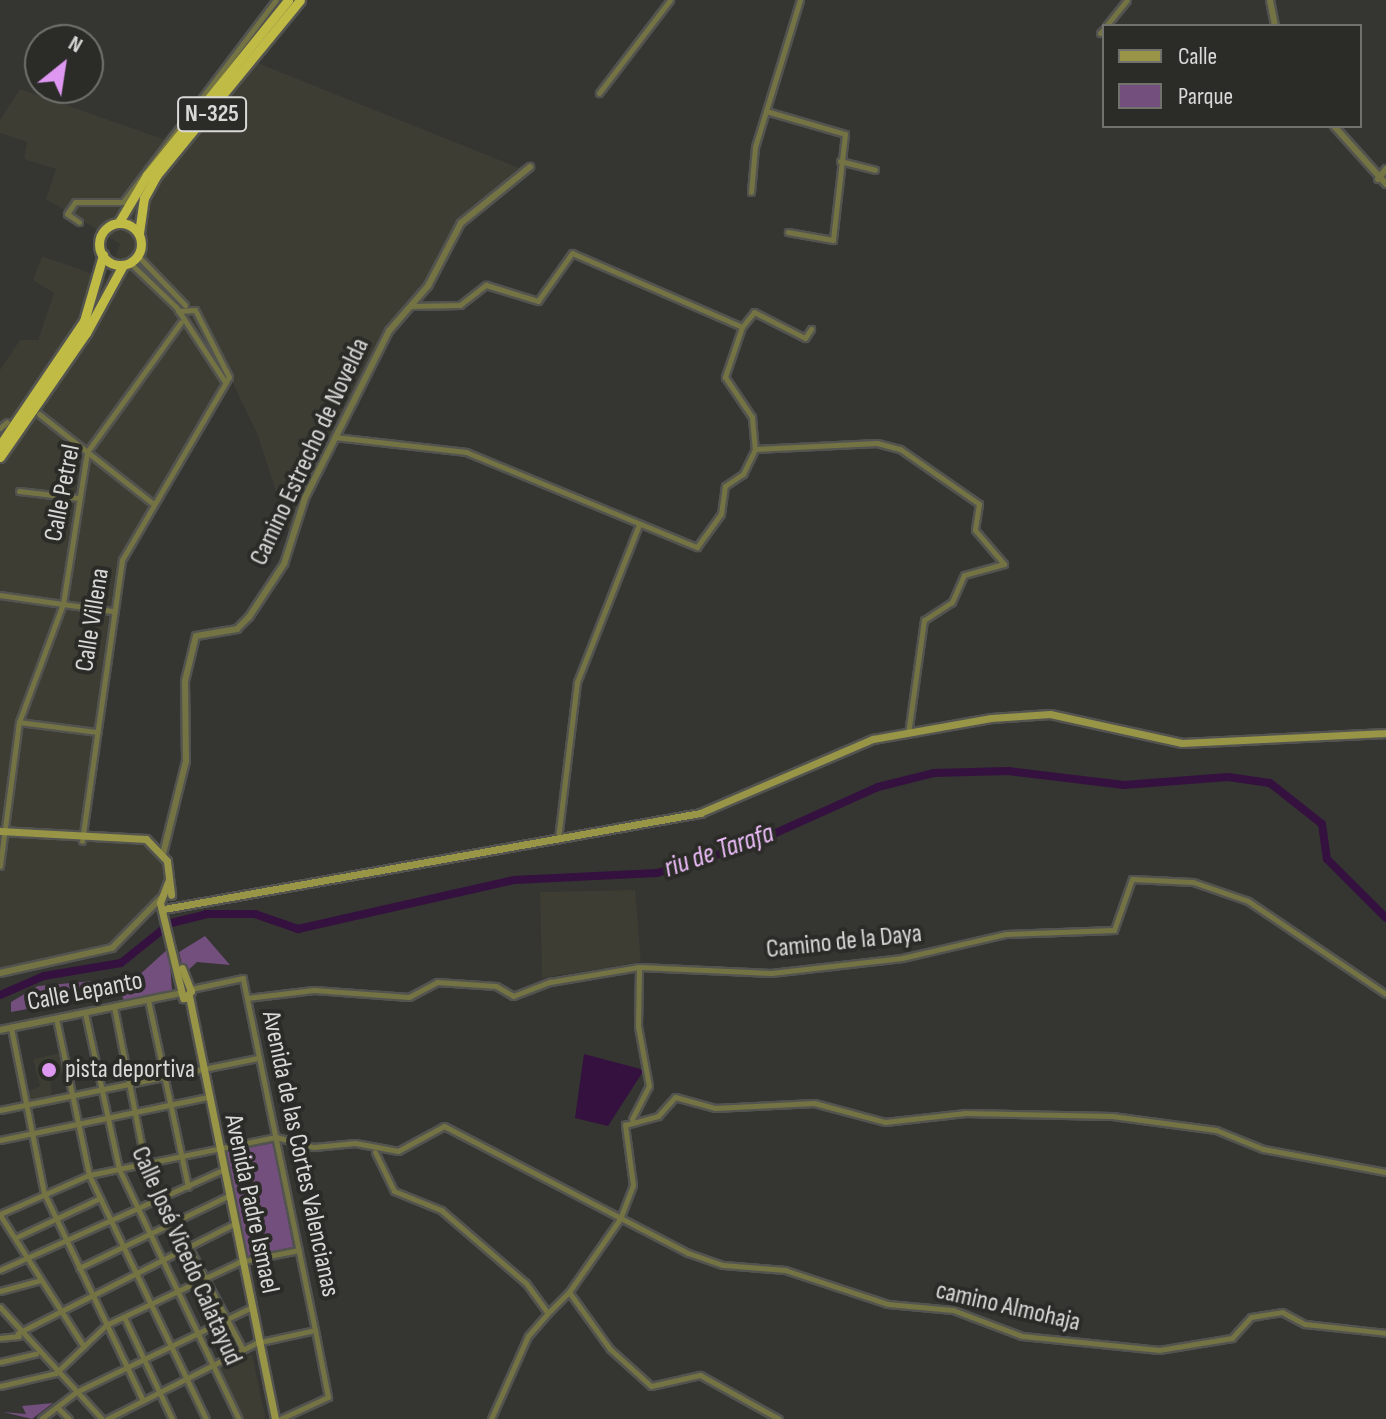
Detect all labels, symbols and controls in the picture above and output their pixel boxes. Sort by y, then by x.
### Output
north arrow [24,24,104,104]
legend [1102,24,1362,128]
text: N [63,30,87,59]
text: Calle [1178,42,1217,71]
text: Parque [1178,82,1233,111]
road number: N-325 [176,94,248,134]
street label: Camino Estrecho de Novelda [244,334,376,570]
street label: Calle Petrel [38,442,88,544]
street label: Calle Villena [69,566,117,674]
water label: riu de Tarafa [660,817,778,885]
street label: Camino de la Daya [765,918,923,966]
street label: Calle Lepanto [25,966,145,1018]
street label: Avenida de las Cortes Valencianas [254,1008,346,1300]
place label: pista deportiva [65,1054,195,1086]
marker: pista deportiva [40,1061,58,1079]
street label: Avenida Padre Ismael [217,1112,285,1296]
street label: Calle José Vicedo Calatayud [124,1142,248,1370]
street label: camino Almohaja [933,1275,1083,1339]

